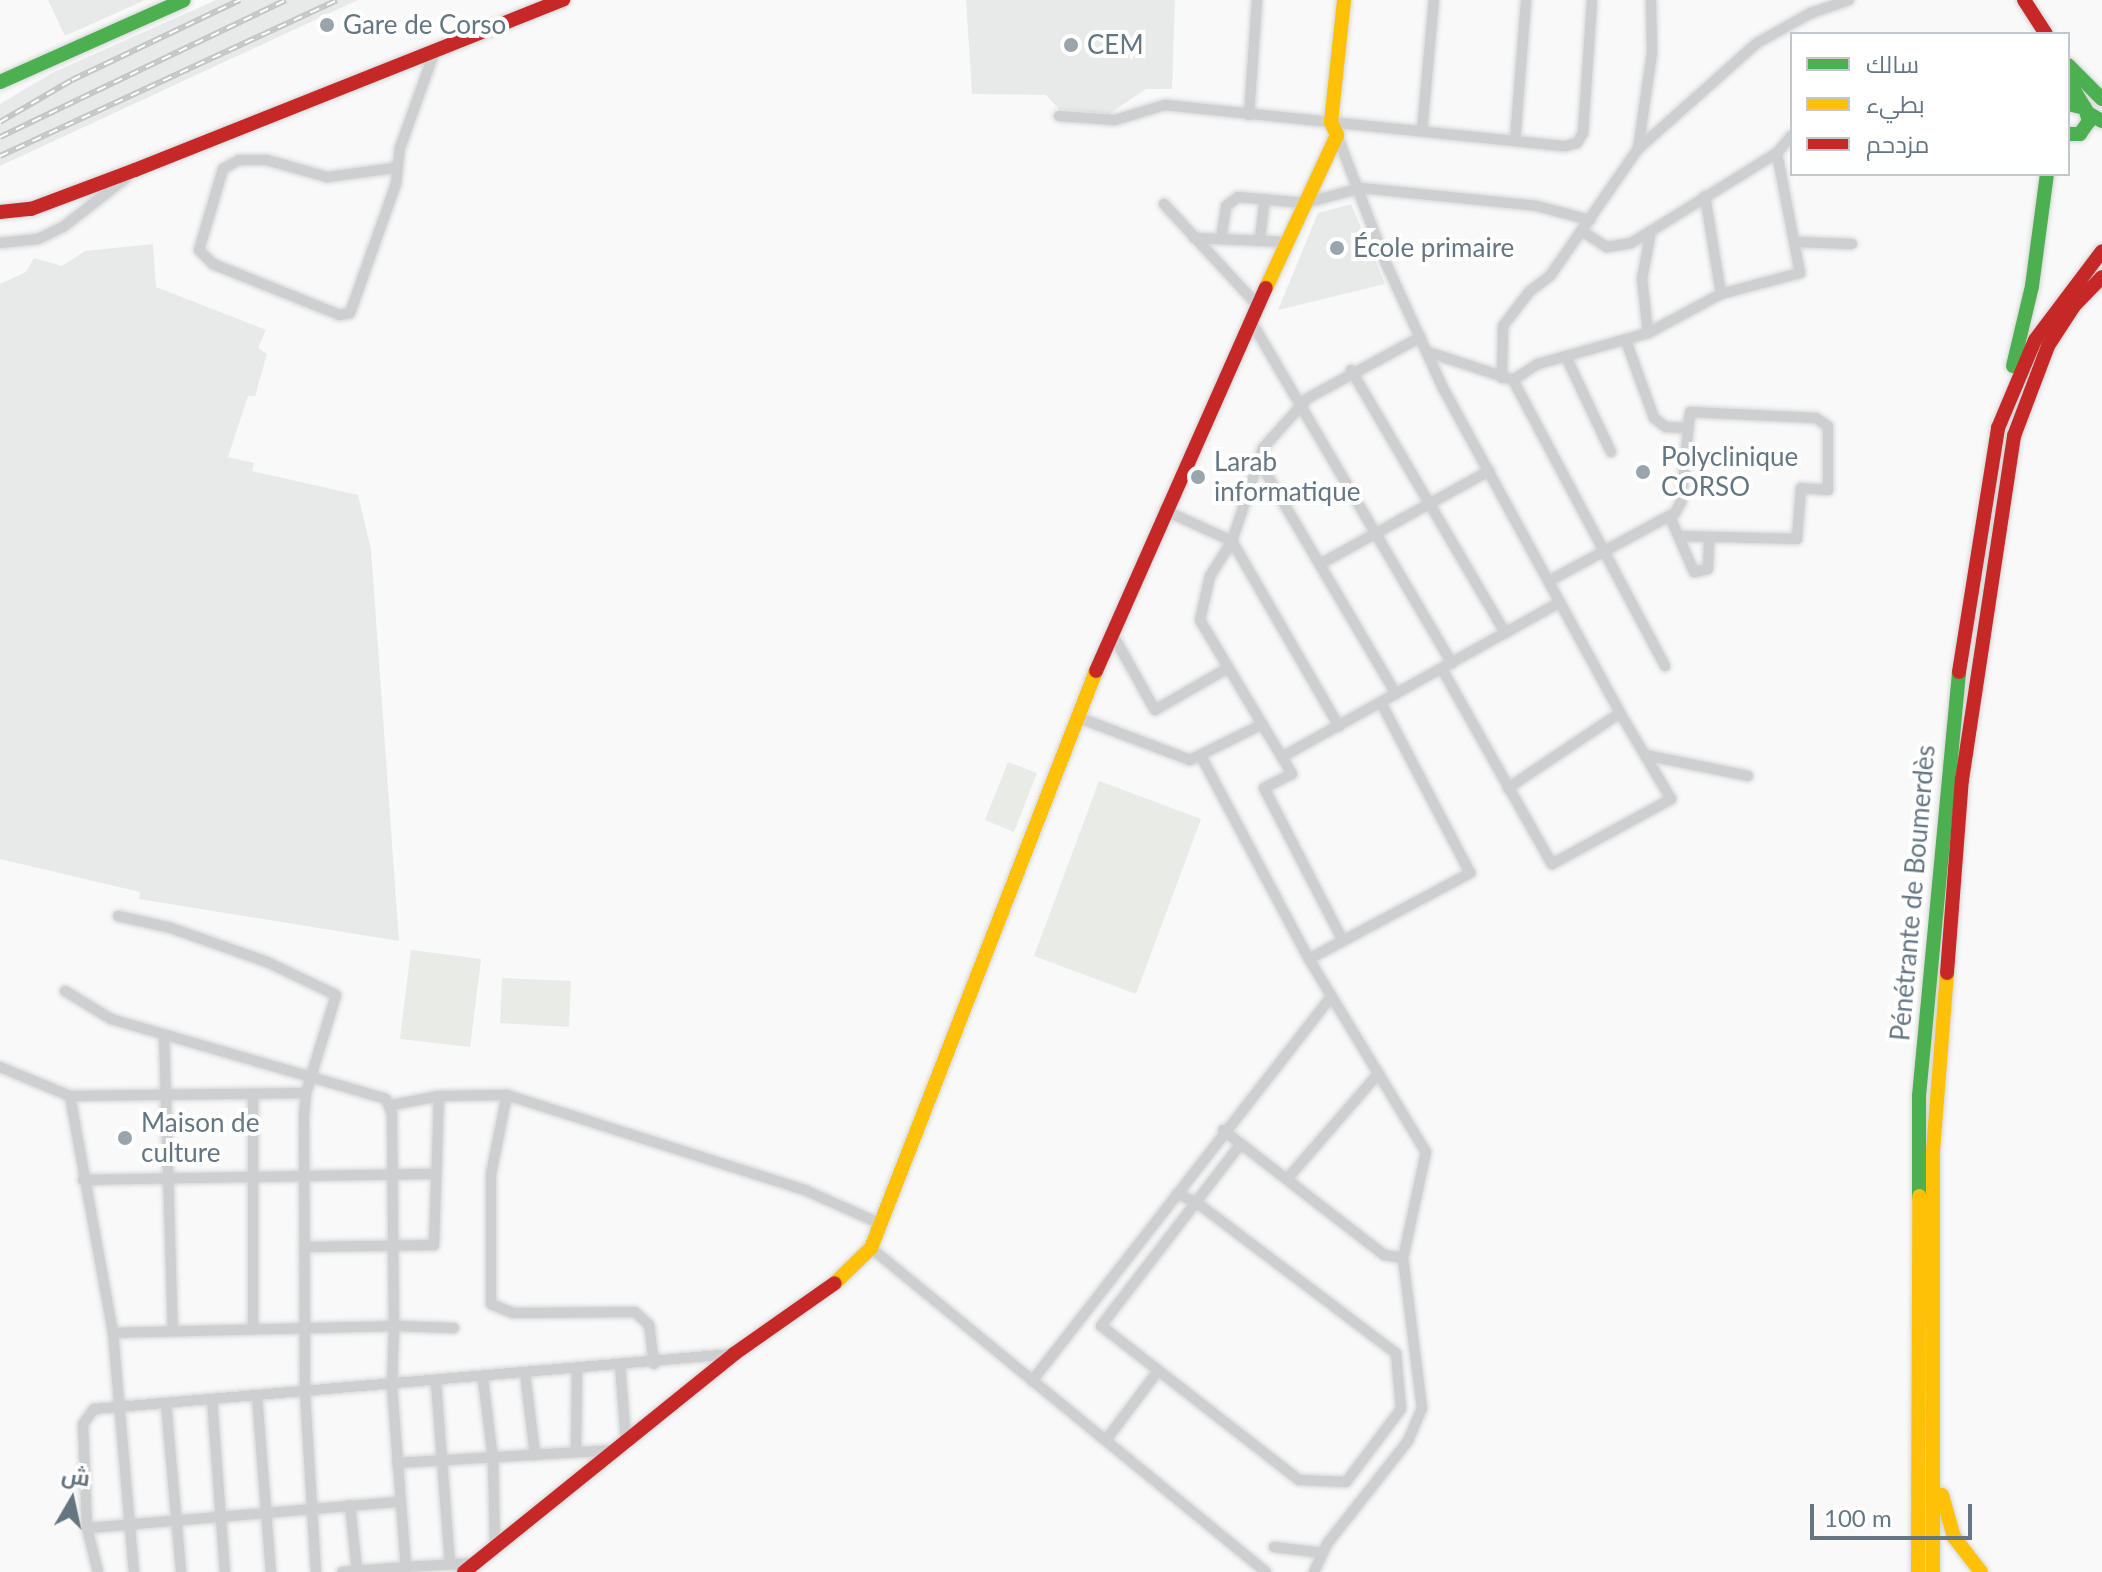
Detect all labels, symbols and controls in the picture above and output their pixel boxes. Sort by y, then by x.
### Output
place label: Gare de Corso [343,9,506,41]
marker: Gare de Corso [318,16,336,34]
place label: CEM [1087,29,1144,61]
legend [1790,32,2070,176]
marker: CEM [1062,36,1080,54]
text: سالك [1866,49,1919,78]
text: بطيء [1866,89,1925,118]
text: مزدحم [1866,129,1929,158]
place label: École primaire [1353,232,1514,264]
marker: École primaire [1328,239,1346,257]
place label: Polyclinique CORSO [1661,441,1798,502]
place label: Larab informatique [1214,446,1360,508]
marker: Polyclinique CORSO [1632,461,1654,483]
marker: Larab informatique [1189,468,1207,486]
street label: Pénétrante de Boumerdès [1885,744,1941,1042]
place label: Maison de culture [141,1107,259,1168]
marker: Maison de culture [116,1129,134,1147]
north arrow [32,1460,112,1540]
text: ش [60,1460,92,1491]
scale bar [1814,1488,1976,1538]
text: 100 m [1824,1503,1892,1532]

